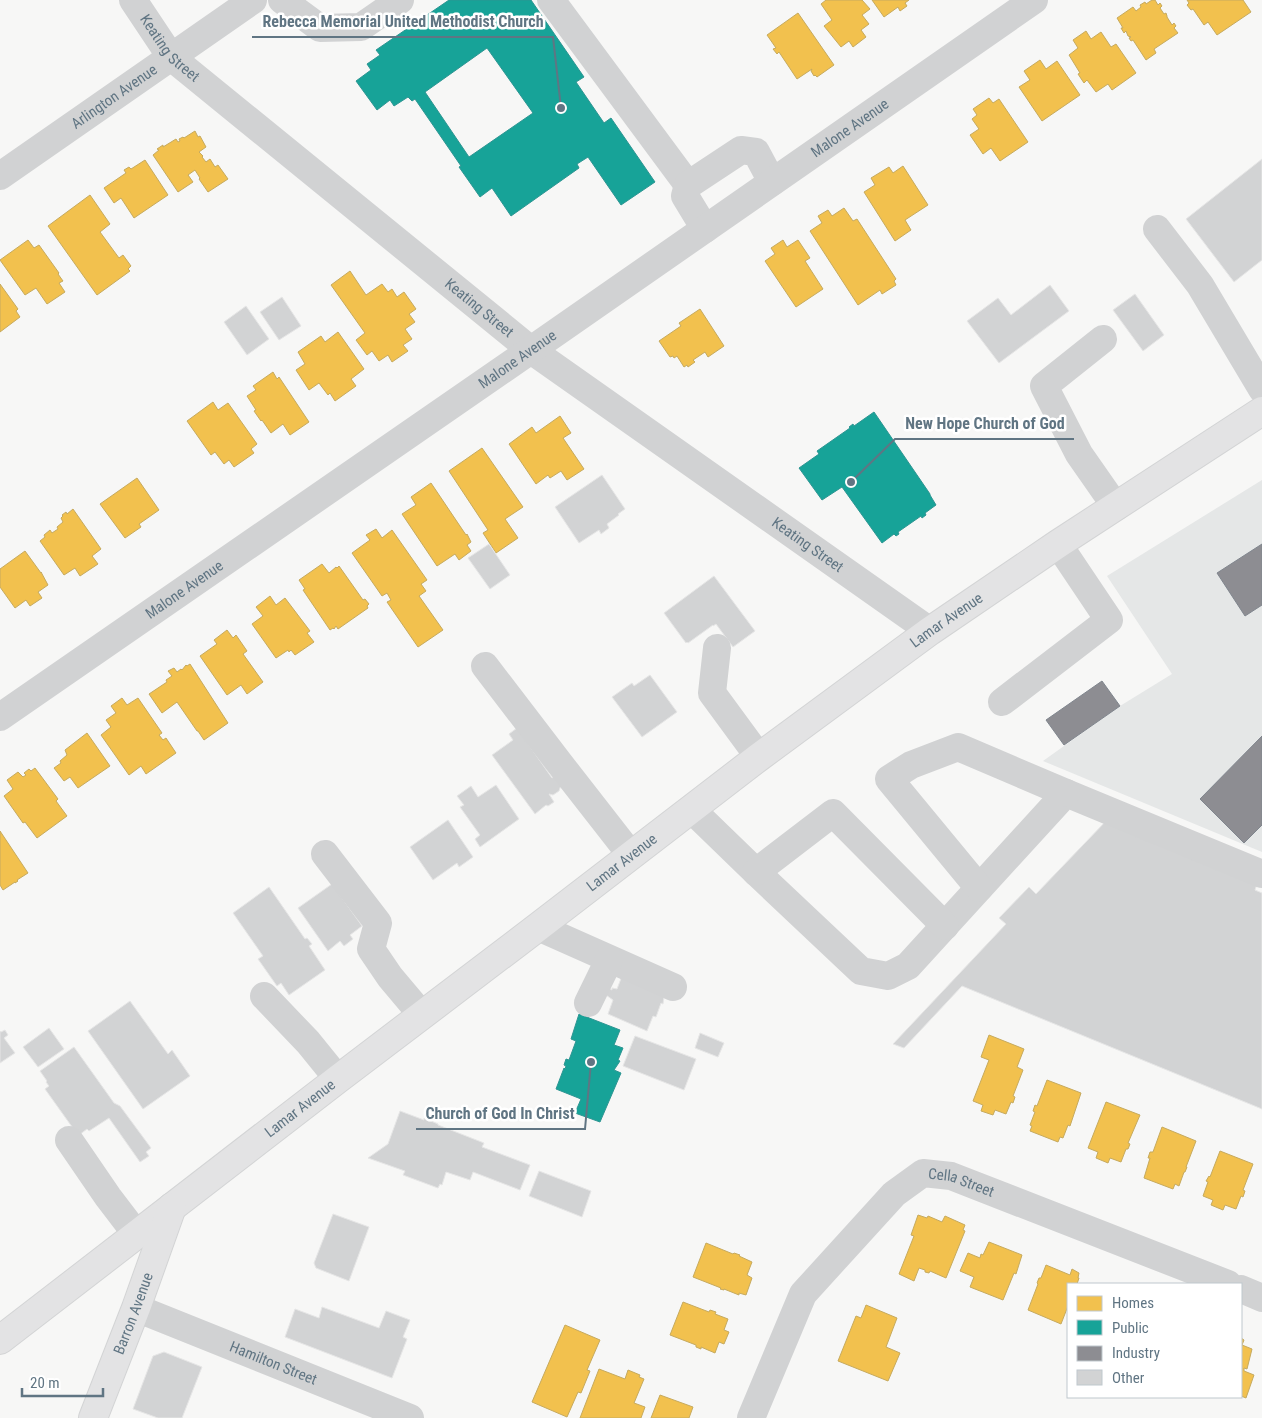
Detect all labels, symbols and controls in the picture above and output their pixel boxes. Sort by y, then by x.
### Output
callout: Rebecca Memorial United Methodist Church [252,6,553,37]
street label: Keating Street [136,11,203,86]
text: Rebecca Memorial United Methodist Church [262,12,544,31]
street label: Arlington Avenue [68,61,161,133]
street label: Malone Avenue [808,95,892,161]
street label: Keating Street [441,275,517,341]
street label: Malone Avenue [475,326,560,392]
callout: New Hope Church of God [895,408,1074,439]
text: New Hope Church of God [905,414,1065,433]
street label: Keating Street [768,513,847,576]
street label: Malone Avenue [142,557,227,623]
street label: Lamar Avenue [907,589,986,652]
street label: Lamar Avenue [583,830,661,895]
street label: Lamar Avenue [261,1076,339,1141]
callout: Church of God In Christ [416,1098,585,1129]
text: Church of God In Christ [425,1104,575,1123]
street label: Cella Street [927,1165,997,1201]
street label: Barron Avenue [110,1270,157,1357]
legend [1067,1283,1242,1398]
text: Homes [1112,1294,1154,1312]
text: Public [1112,1319,1149,1337]
street label: Hamilton Street [227,1338,320,1389]
text: Industry [1112,1344,1160,1362]
scale bar [22,1366,104,1398]
text: Other [1112,1369,1145,1387]
text: 20 m [30,1374,60,1392]

